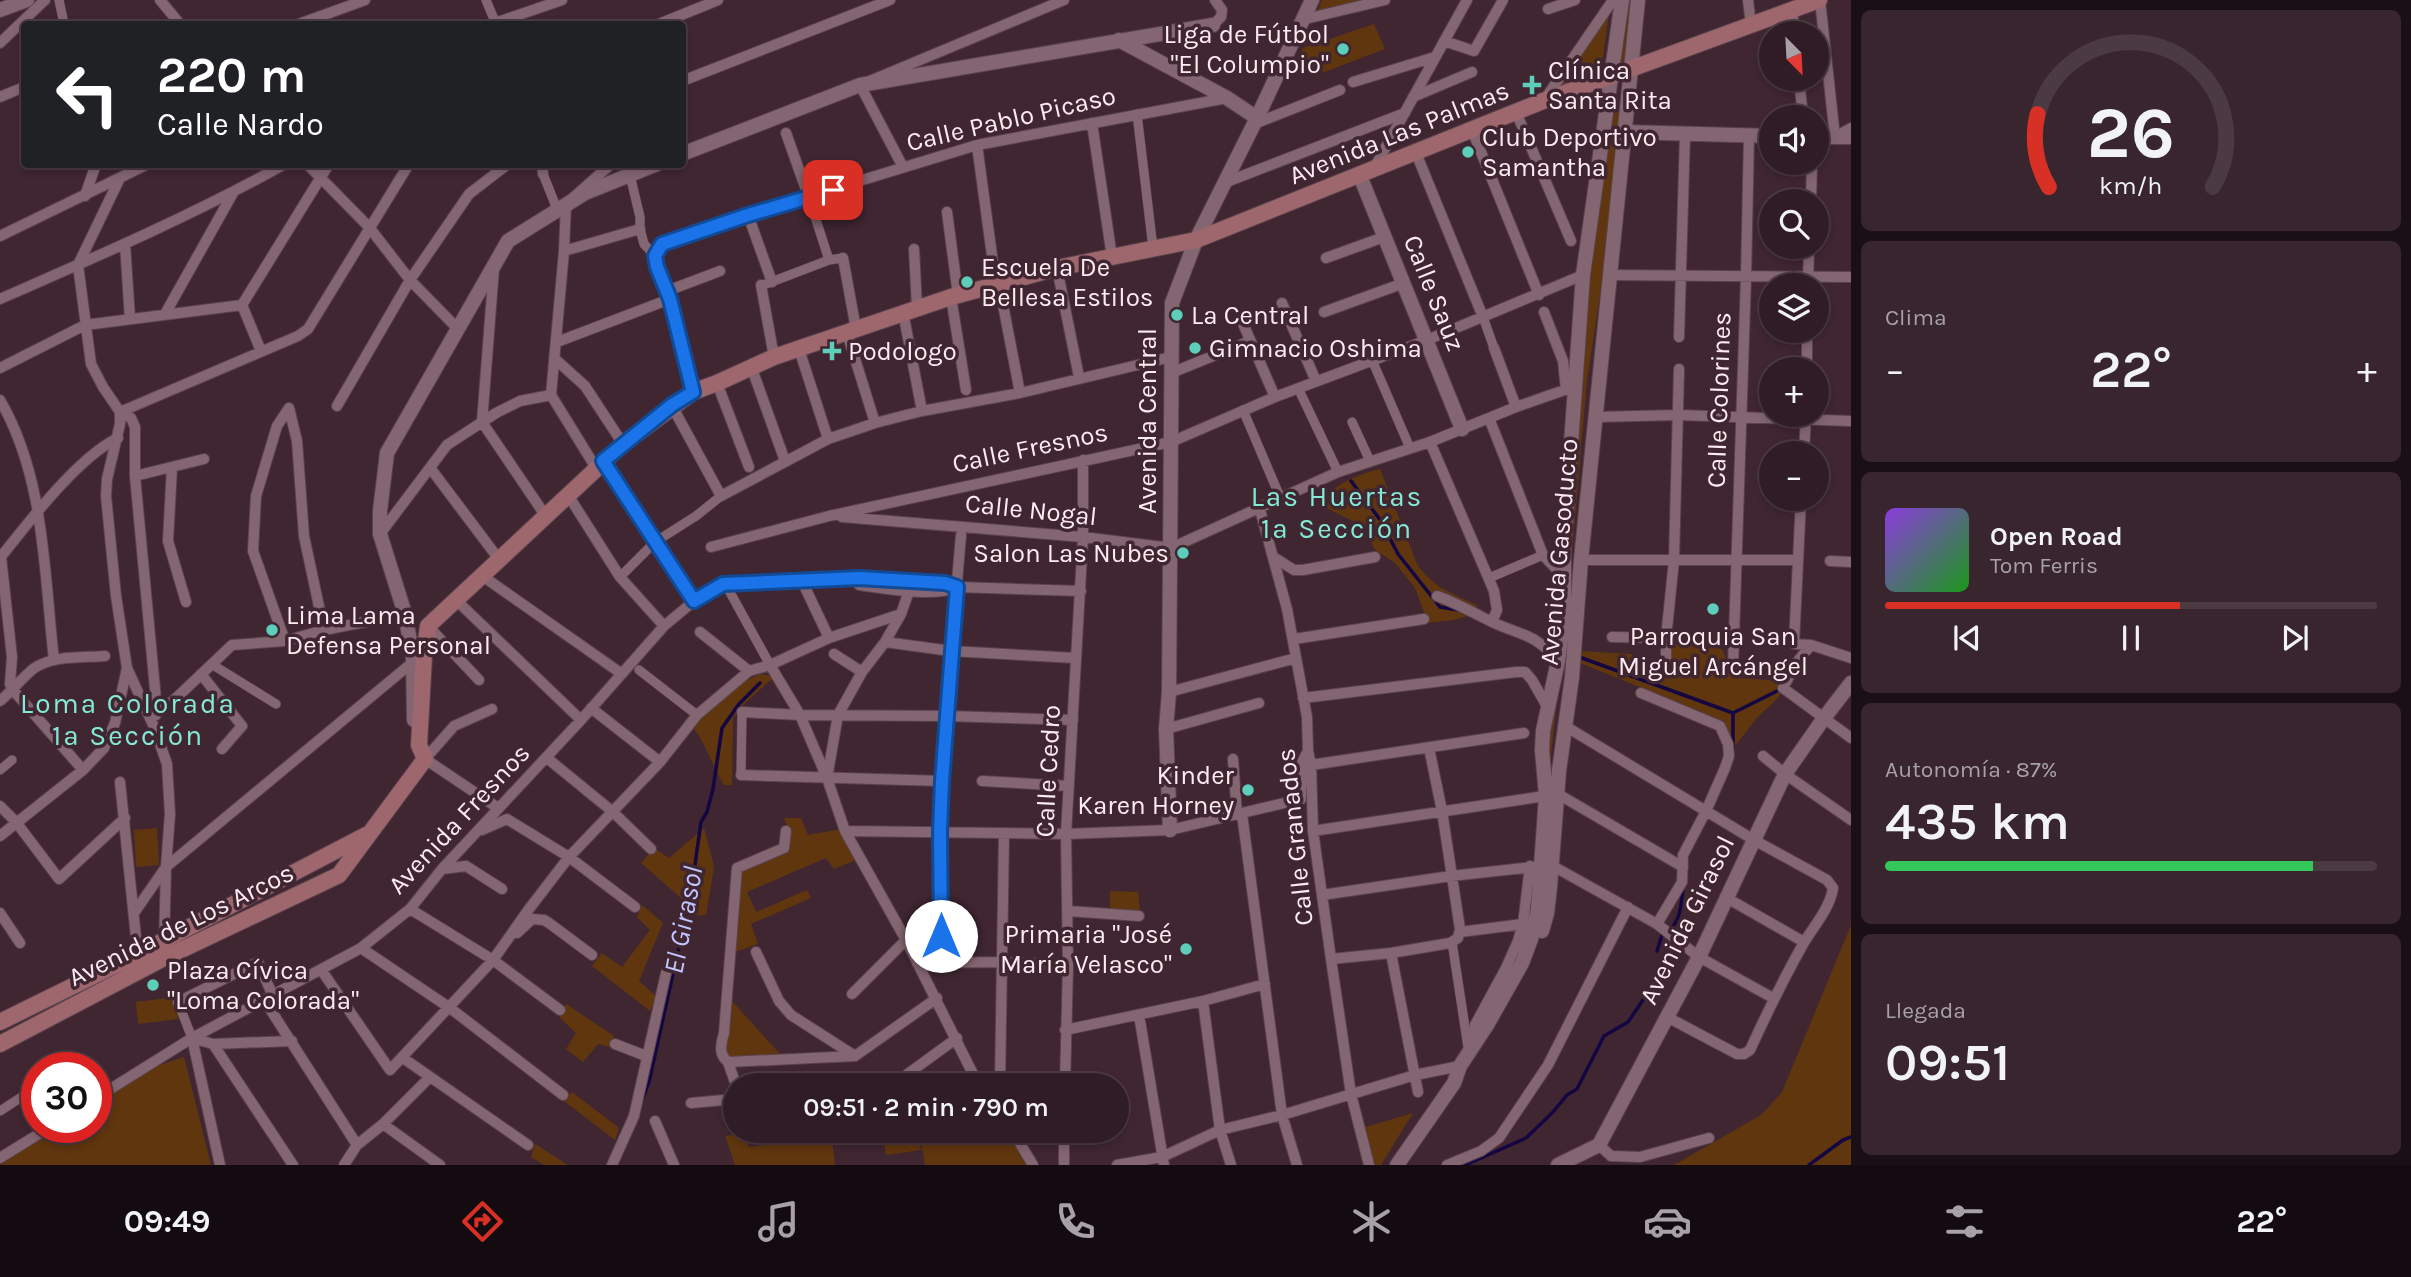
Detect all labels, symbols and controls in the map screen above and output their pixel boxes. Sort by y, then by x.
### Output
place label: Liga de Fútbol "El Columpio" [1164,19,1329,80]
north arrow [1759,21,1829,91]
map controls [1759,21,1829,511]
marker: Liga de Fútbol "El Columpio" [1335,41,1351,57]
text: 220 m [157,47,306,104]
icon: left [42,49,133,140]
place label: Clínica Santa Rita [1548,55,1672,116]
street label: Avenida Las Palmas [1284,75,1514,191]
marker: Clínica Santa Rita [1522,75,1542,95]
street label: Calle Pablo Picaso [903,80,1119,158]
text: 26 [2087,90,2175,175]
button: sound [1759,105,1829,175]
text: Calle Nardo [157,106,324,143]
place label: Club Deportivo Samantha [1482,122,1657,183]
marker: Club Deportivo Samantha [1460,144,1476,160]
pin [803,160,863,220]
text: km/h [2099,170,2163,199]
icon: arrive [814,171,852,209]
button: search [1759,189,1829,259]
street label: Calle Sauz [1397,230,1471,356]
place label: Escuela De Bellesa Estilos [981,252,1154,313]
button: layers [1759,273,1829,343]
marker: Escuela De Bellesa Estilos [959,274,975,290]
place label: La Central [1191,300,1309,331]
text: Clima [1885,304,1947,331]
marker: La Central [1169,307,1185,323]
street label: Calle Colorines [1700,312,1738,488]
street label: Avenida Central [1132,328,1163,514]
place label: Gimnacio Oshima [1209,333,1422,364]
place label: Podologo [848,336,957,367]
text: 22° [2090,339,2172,400]
marker: Gimnacio Oshima [1187,340,1203,356]
marker: Podologo [822,341,842,361]
text: − [1885,348,1905,393]
text: + [2357,348,2377,393]
button: + [1759,357,1829,427]
street label: Calle Fresnos [950,416,1110,480]
street label: Avenida Gasoducto [1534,437,1584,667]
button: − [1759,441,1829,511]
district label: Las Huertas 1ª Sección [1251,480,1423,545]
street label: Calle Nogal [963,488,1099,532]
text: Open Road [1990,521,2123,552]
place label: Salon Las Nubes [973,538,1169,569]
marker: Salon Las Nubes [1175,545,1191,561]
text: Tom Ferris [1990,552,2098,579]
place label: Lima Lama Defensa Personal [286,600,491,661]
marker: Parroquia San Miguel Arcángel [1705,601,1721,617]
icon: previous [1948,619,1986,657]
icon: pause [2112,619,2150,657]
icon: next [2276,619,2314,657]
place label: Parroquia San Miguel Arcángel [1618,621,1808,682]
marker: Lima Lama Defensa Personal [264,622,280,638]
district label: Loma Colorada 1ª Sección [20,687,236,752]
street label: Calle Cedro [1029,704,1067,838]
street label: Avenida Fresnos [382,738,536,900]
street label: Calle Granados [1270,747,1320,927]
text: Autonomía · 87% [1885,756,2058,783]
place label: Kinder Karen Horney [1077,760,1235,821]
marker: Kinder Karen Horney [1240,782,1256,798]
text: 435 km [1885,791,2070,852]
street label: Avenida Girasol [1633,831,1741,1009]
street label: Avenida de Los Arcos [63,857,299,993]
water label: El Girasol [656,863,710,977]
position arrow [904,899,978,973]
place label: Primaria "José María Velasco" [1000,919,1172,980]
marker: Primaria "José María Velasco" [1178,941,1194,957]
place label: Plaza Cívica "Loma Colorada" [167,955,359,1016]
marker: Plaza Cívica "Loma Colorada" [145,977,161,993]
text: Llegada [1885,997,1966,1024]
text: 09:51 [1885,1032,2010,1093]
speed limit sign: 30 [21,1052,112,1143]
text: 09:51 · 2 min · 790 m [803,1092,1049,1123]
icon: directions [458,1197,507,1246]
icon: music [754,1197,803,1246]
icon: phone [1051,1197,1100,1246]
icon: climate [1347,1197,1396,1246]
icon: car [1643,1197,1692,1246]
icon: filters [1940,1197,1989,1246]
text: 09:49 [124,1203,211,1240]
text: 22° [2236,1203,2287,1240]

